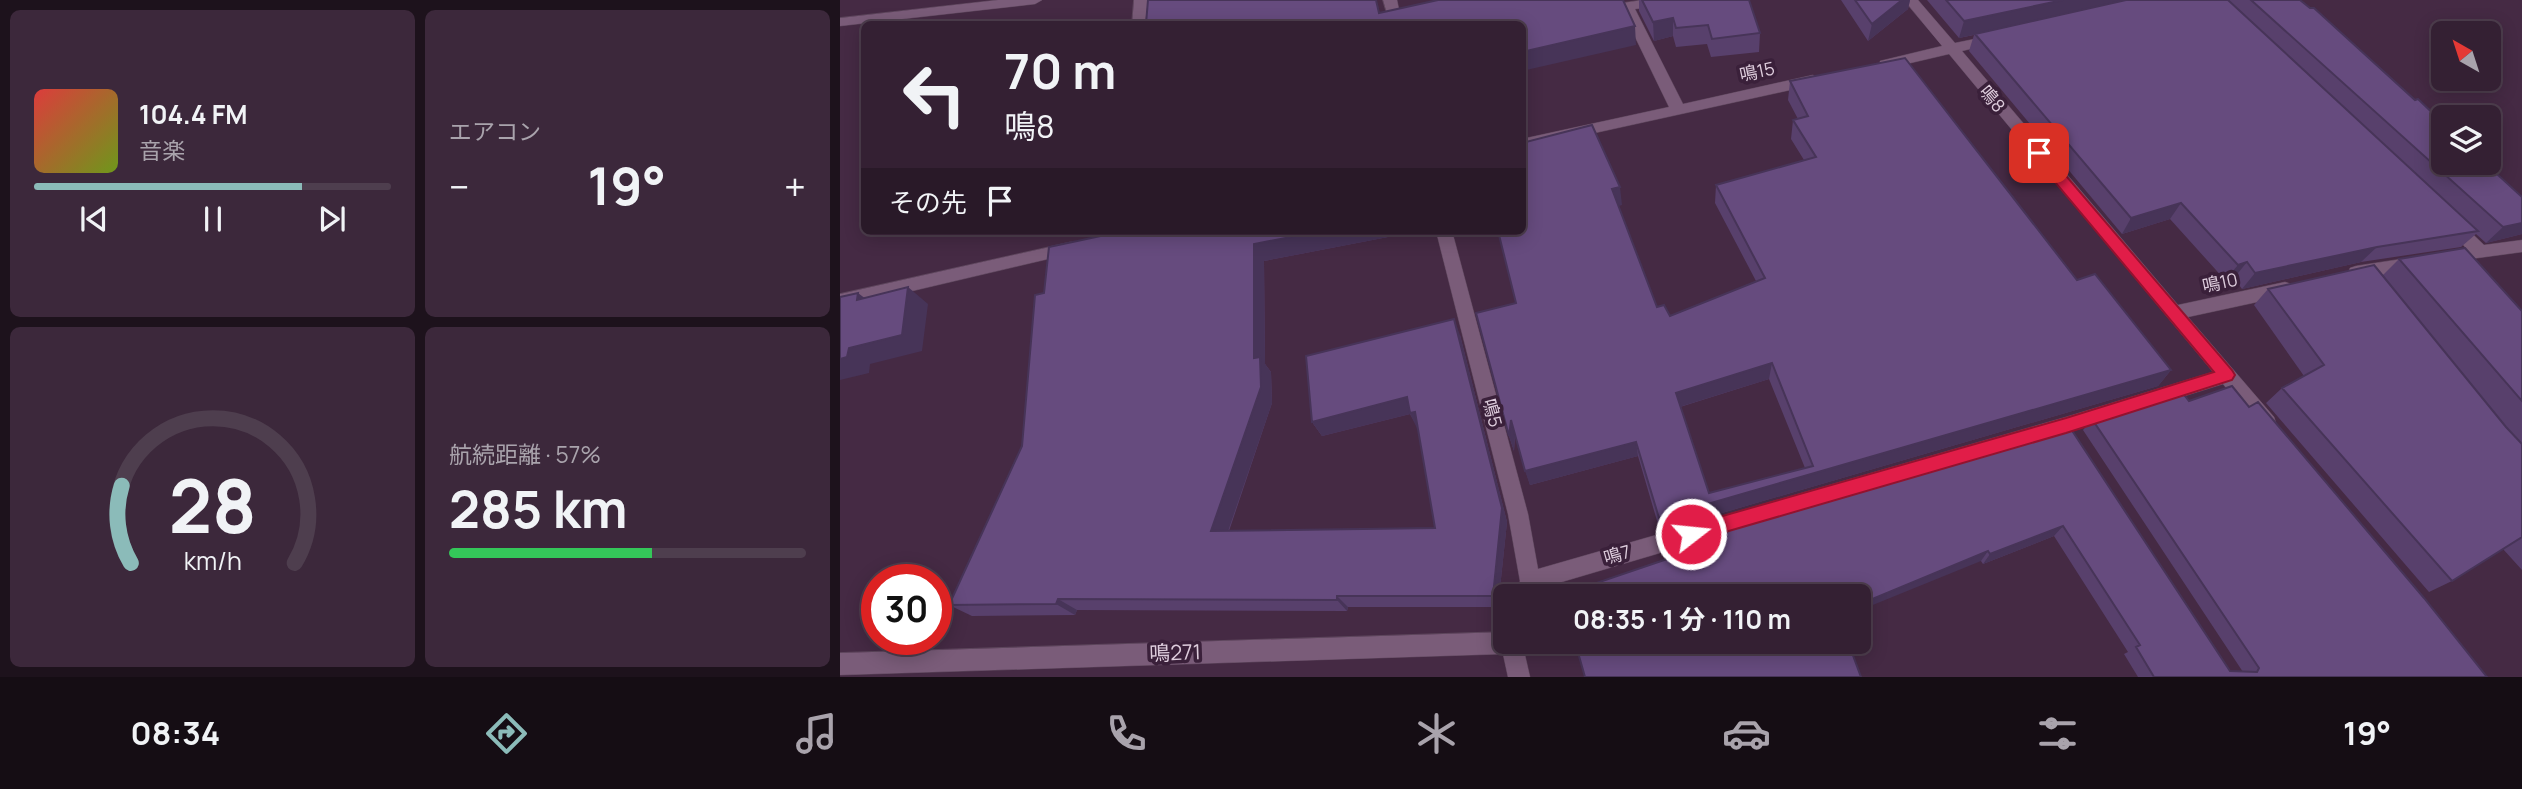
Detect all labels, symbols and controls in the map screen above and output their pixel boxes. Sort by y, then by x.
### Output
north arrow [2431,21,2501,91]
map controls [2431,21,2501,175]
text: 70 m [1004,37,1116,104]
icon: left [889,49,980,140]
street label: 鳴15 [1737,56,1777,86]
street label: 鳴8 [1974,80,2011,117]
text: 104.4 FM [139,96,248,132]
text: 鳴8 [1004,104,1055,148]
button: layers [2431,105,2501,175]
text: エアコン [449,115,541,147]
pin [2009,123,2069,183]
text: 音楽 [139,134,185,166]
icon: arrive [2020,134,2058,172]
text: 19° [588,150,666,221]
text: − [449,160,470,212]
text: + [784,160,806,212]
icon: arrive [981,182,1019,220]
text: その先 [889,184,967,220]
icon: previous [75,200,113,238]
icon: pause [194,200,232,238]
icon: next [313,200,351,238]
street label: 鳴10 [2200,267,2240,298]
street label: 鳴5 [1478,396,1508,430]
text: 航続距離 · 57% [449,438,601,470]
text: 28 [169,455,256,555]
text: 285 km [449,473,627,544]
position arrow [1654,497,1728,571]
street label: 鳴7 [1600,539,1633,569]
text: km/h [183,543,242,578]
speed limit sign: 30 [861,564,952,655]
text: 08:35 · 1 分 · 110 m [1573,601,1791,637]
street label: 鳴271 [1149,637,1201,667]
icon: directions [482,709,531,758]
icon: music [792,709,841,758]
icon: phone [1102,709,1151,758]
icon: climate [1412,709,1461,758]
icon: car [1722,709,1771,758]
icon: filters [2033,709,2082,758]
text: 08:34 [131,711,220,755]
text: 19° [2343,711,2391,755]

